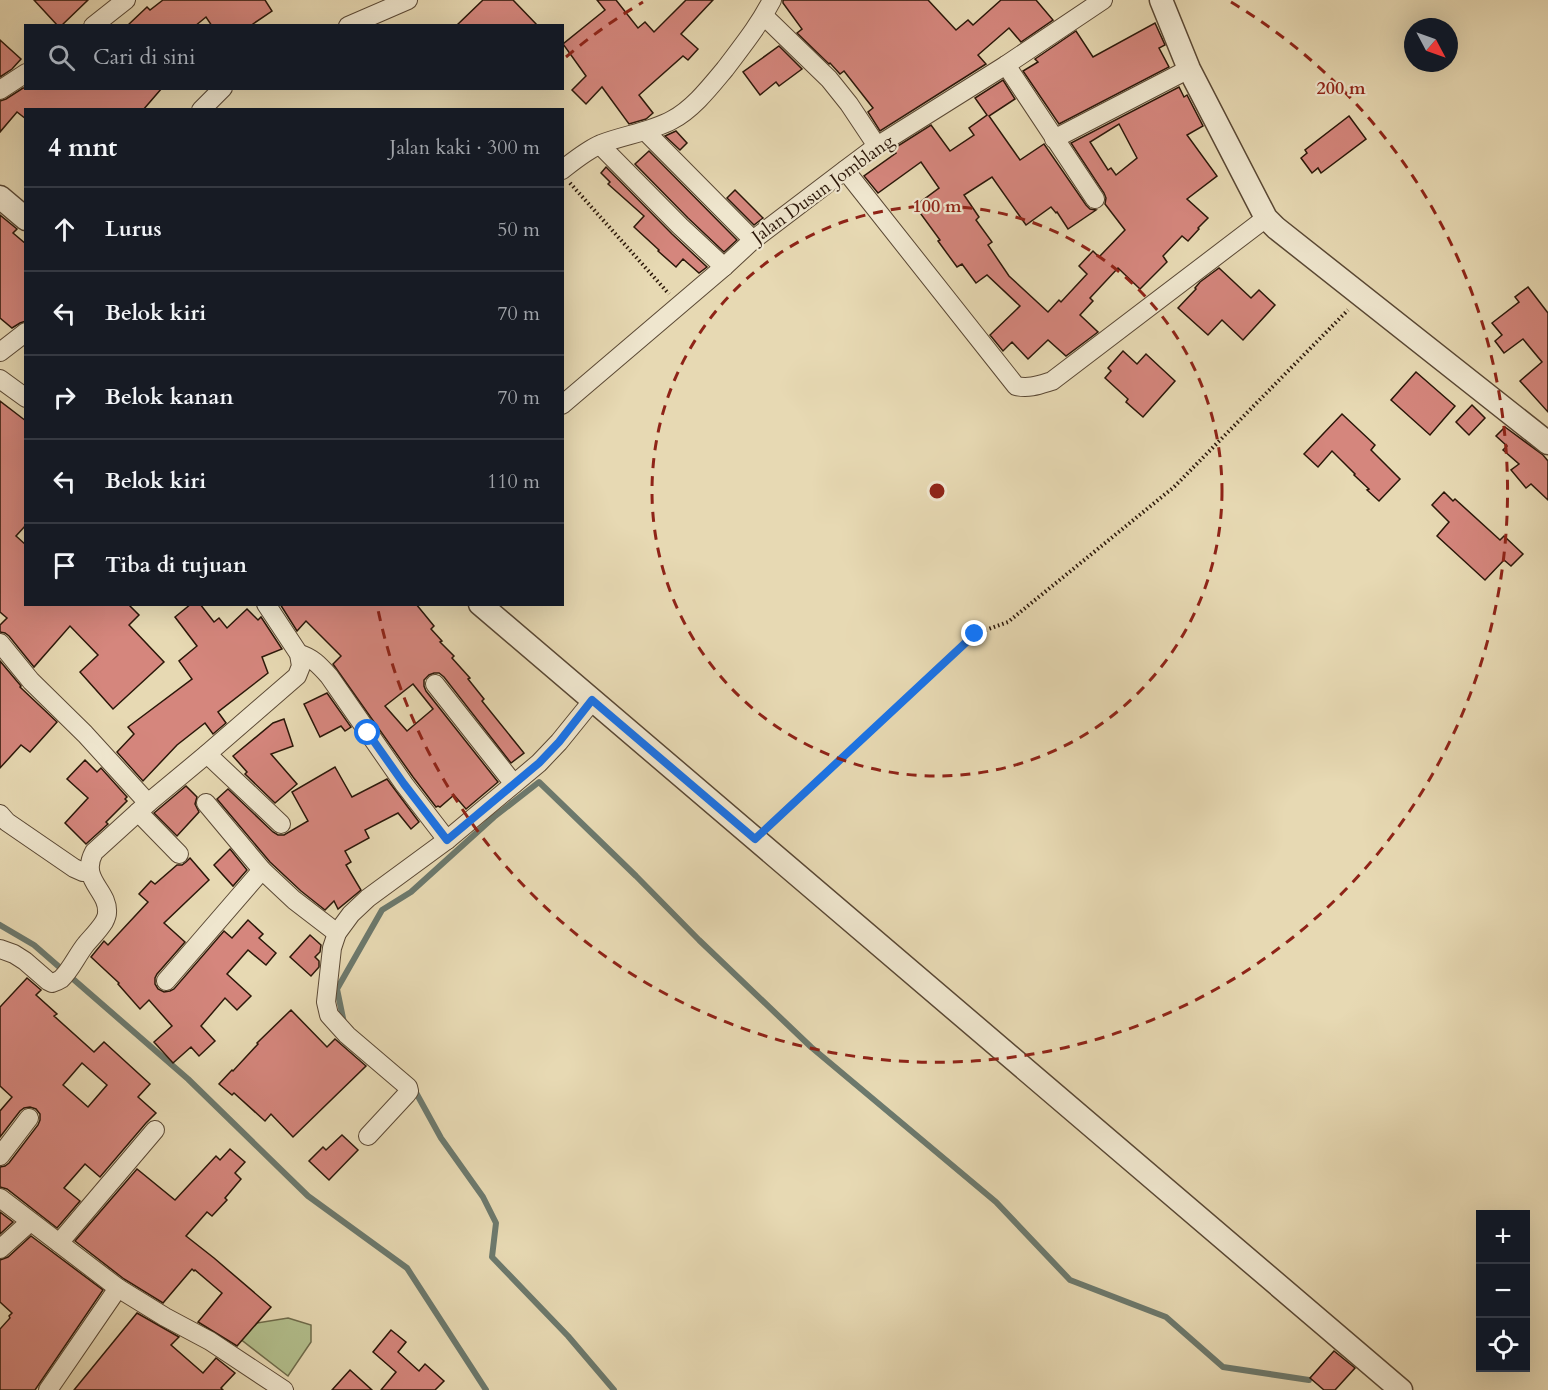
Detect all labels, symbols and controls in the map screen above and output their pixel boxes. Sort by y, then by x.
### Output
north arrow [1404,18,1458,72]
search box [24,24,564,90]
icon: search [45,41,78,74]
text: Cari di sini [93,42,196,72]
text: 200 m [1316,76,1366,101]
street label: Jalan Dusun Jomblang [744,128,900,251]
text: 4 mnt [48,130,117,165]
text: Jalan kaki · 300 m [390,134,540,161]
text: 100 m [912,194,962,219]
icon: ahead [48,213,81,246]
text: Lurus [105,214,162,244]
text: 50 m [497,216,540,243]
icon: left [48,297,81,330]
text: Belok kiri [105,298,206,328]
text: 70 m [497,300,540,327]
icon: right [48,381,81,414]
text: Belok kanan [105,382,234,412]
text: 70 m [497,384,540,411]
icon: left [48,465,81,498]
text: Belok kiri [105,466,206,496]
text: 110 m [487,468,540,495]
centre of rings [927,481,947,501]
icon: arrive [48,549,81,582]
text: Tiba di tujuan [105,550,247,580]
route end [961,620,987,646]
route start [354,719,380,745]
map controls [1476,1210,1530,1372]
button: + [1476,1210,1530,1264]
button: − [1476,1264,1530,1318]
button: locate [1476,1318,1530,1372]

